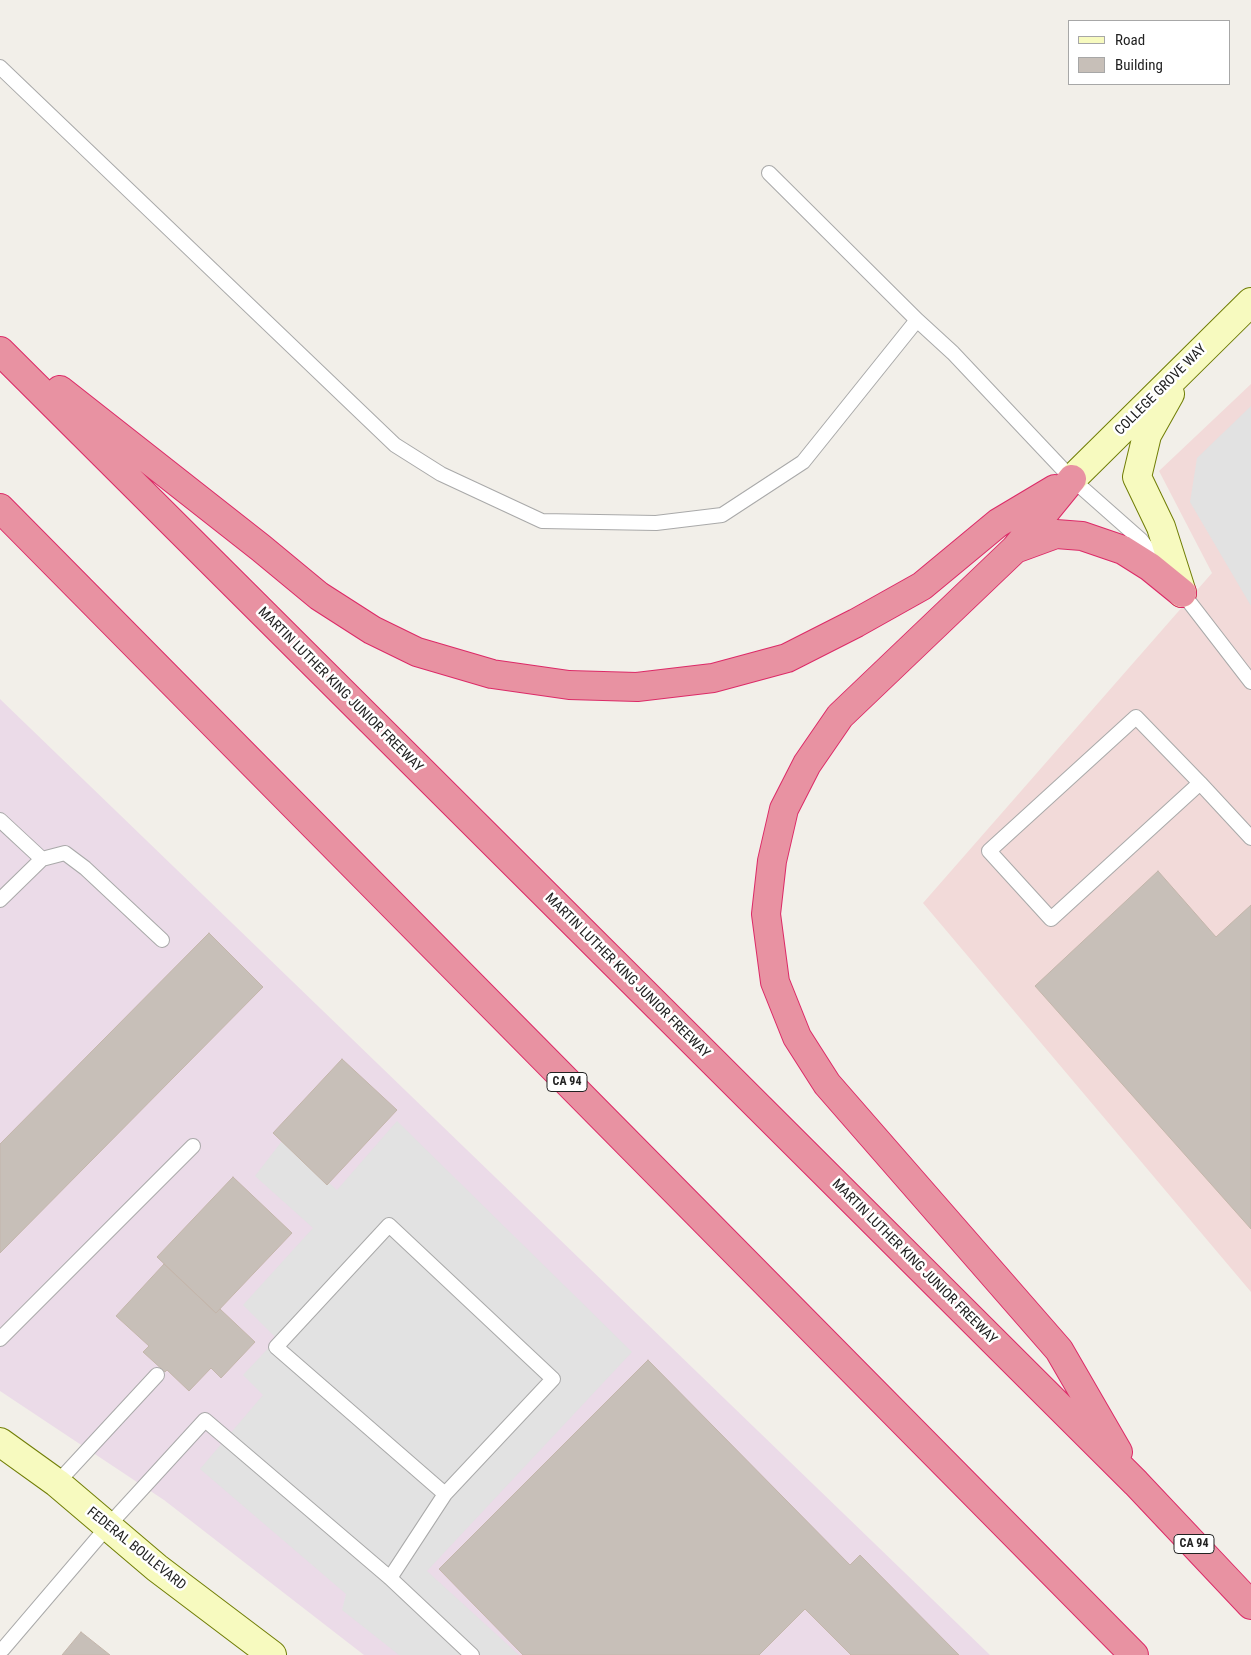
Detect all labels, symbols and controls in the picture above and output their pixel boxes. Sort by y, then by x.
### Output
legend [1068,20,1231,85]
text: Road [1115,31,1145,49]
text: Building [1115,56,1163,74]
street label: COLLEGE GROVE WAY [1112,341,1210,439]
street label: MARTIN LUTHER KING JUNIOR FREEWAY [254,604,426,776]
street label: MARTIN LUTHER KING JUNIOR FREEWAY [541,890,713,1062]
road number: CA 94 [547,1072,587,1092]
street label: MARTIN LUTHER KING JUNIOR FREEWAY [828,1176,1000,1348]
street label: FEDERAL BOULEVARD [83,1504,189,1594]
road number: CA 94 [1174,1535,1214,1554]

